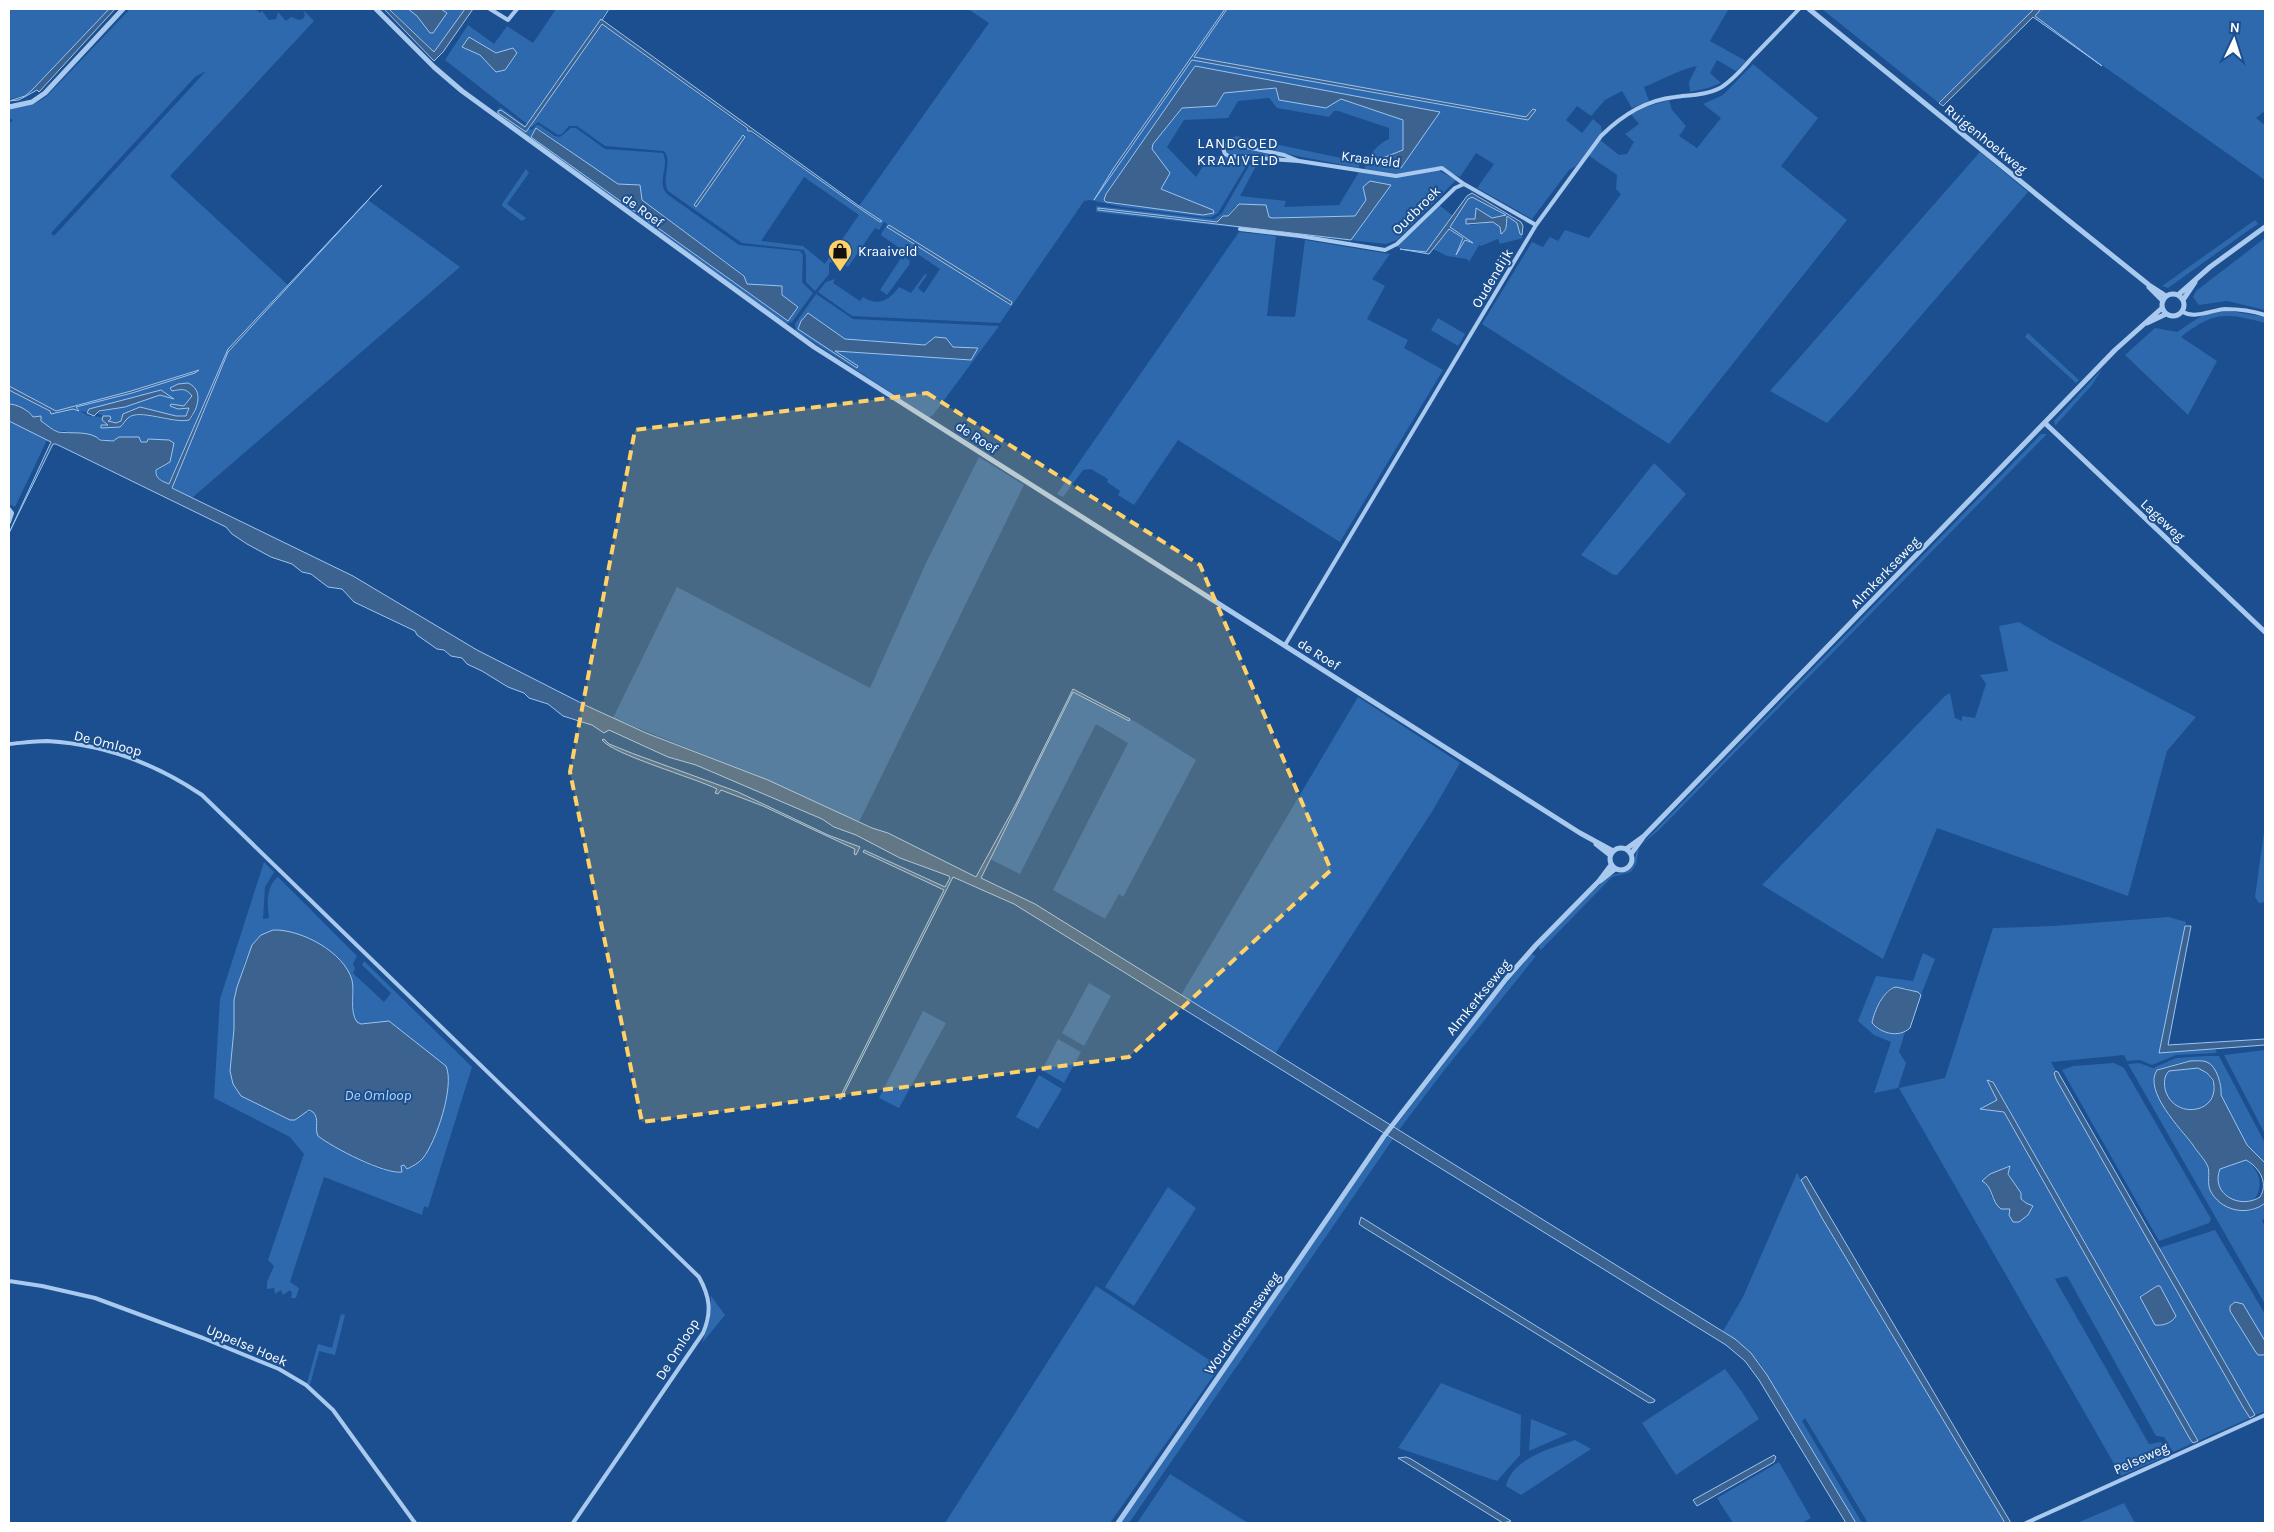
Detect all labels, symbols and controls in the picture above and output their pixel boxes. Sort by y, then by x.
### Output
north arrow [2209,15,2259,65]
text: N [2229,19,2240,36]
street label: Ruigenhoekweg [1941,101,2030,178]
district label: LANDGOED KRAAIVELD [1197,134,1279,169]
street label: Kraaiveld [1340,147,1402,172]
street label: Oudbroek [1388,182,1444,238]
street label: de Roef [619,190,667,231]
shop icon: Kraaiveld [827,238,853,272]
place label: Kraaiveld [858,243,918,260]
street label: Oudendijk [1468,245,1517,311]
street label: de Roef [952,417,1001,457]
street label: Lageweg [2137,496,2188,545]
street label: Almkerkseweg [1847,533,1924,612]
street label: de Roef [1294,635,1343,674]
street label: De Omloop [72,727,144,760]
street label: Almkerkseweg [1443,956,1514,1039]
water label: De Omloop [345,1086,411,1104]
street label: Woudrichemseweg [1201,1269,1284,1378]
street label: De Omloop [652,1315,703,1383]
street label: Uppelse Hoek [204,1321,290,1370]
street label: Pelseweg [2111,1439,2172,1478]

